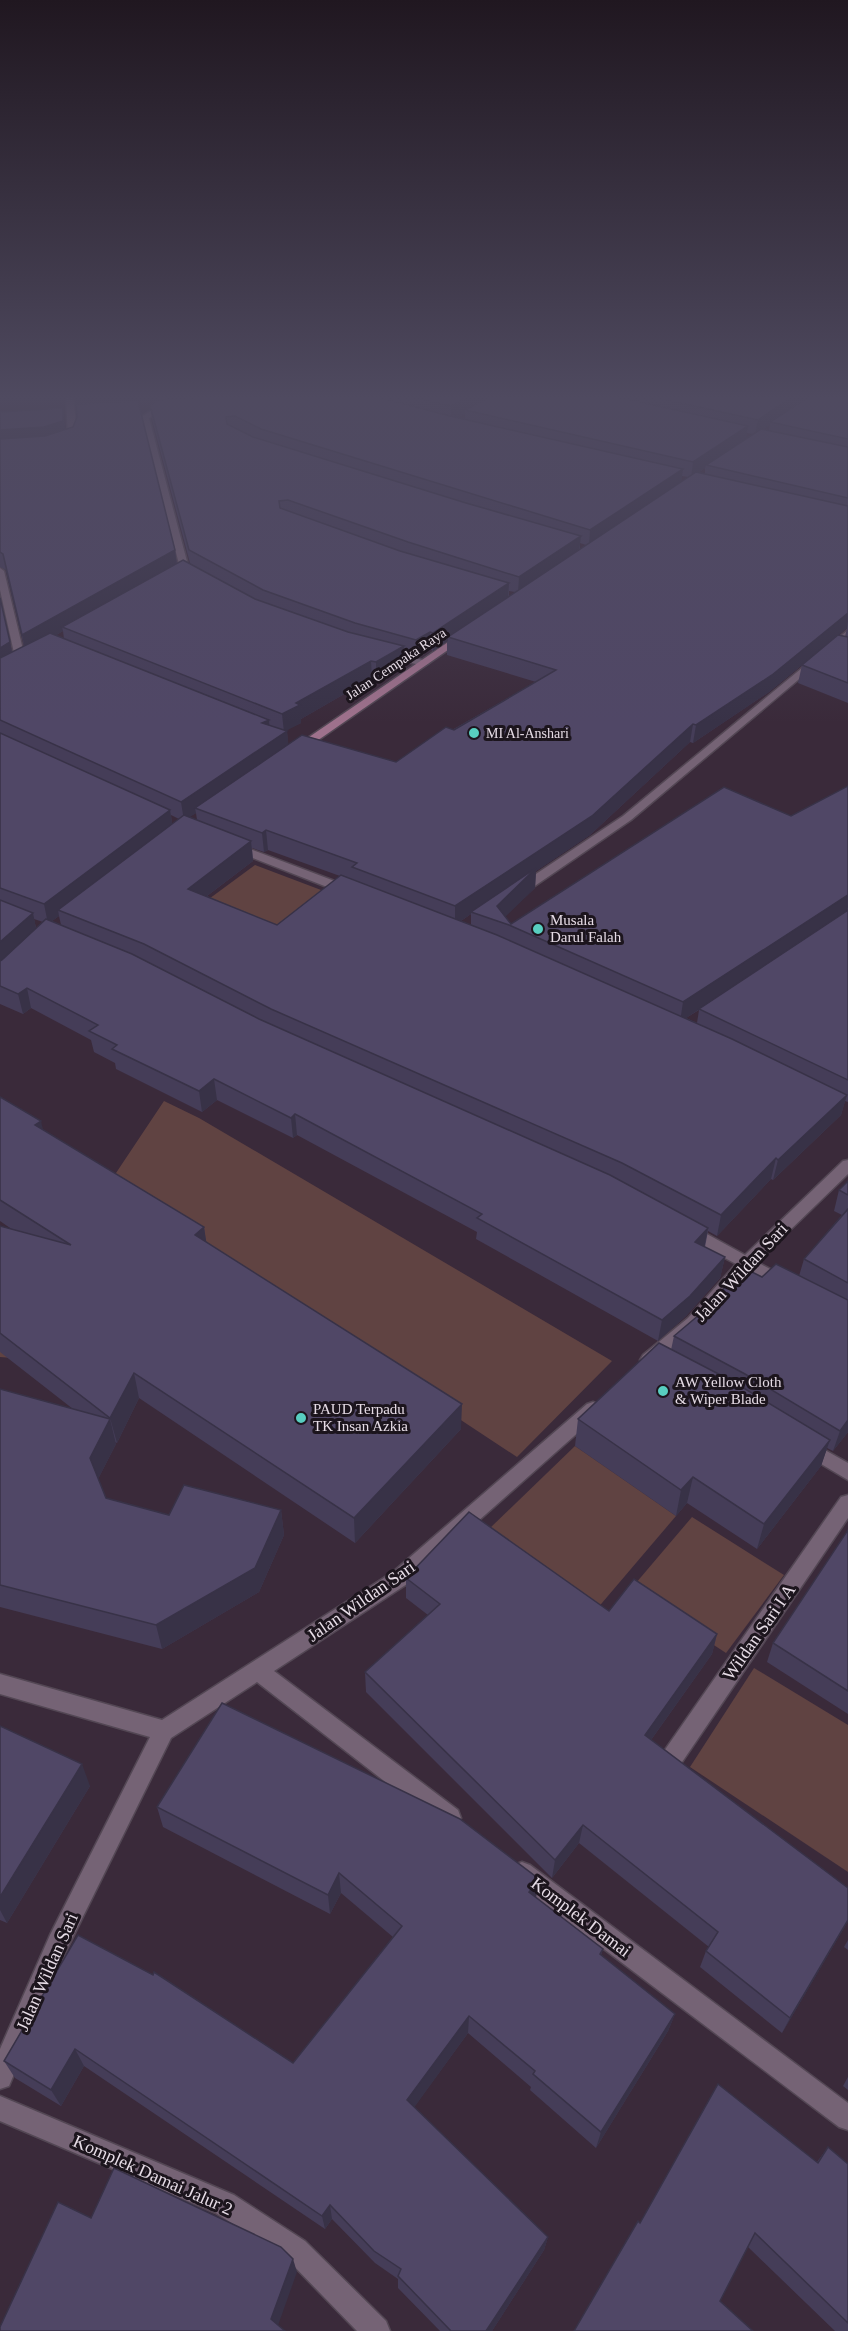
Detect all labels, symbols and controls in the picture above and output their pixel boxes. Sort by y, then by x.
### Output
street label: Jalan Cempaka Raya [343,625,450,703]
marker: MI Al-Anshari [467,726,481,740]
place label: MI Al-Anshari [486,726,569,741]
place label: Musala Darul Falah [550,912,622,945]
marker: Musala Darul Falah [531,922,545,936]
street label: Jalan Wildan Sari [690,1219,792,1325]
place label: AW Yellow Cloth & Wiper Blade [675,1374,782,1407]
marker: AW Yellow Cloth & Wiper Blade [656,1384,670,1398]
place label: PAUD Terpadu TK Insan Azkia [313,1401,408,1434]
marker: PAUD Terpadu TK Insan Azkia [294,1411,308,1425]
street label: Jalan Wildan Sari [303,1556,419,1646]
street label: Wildan Sari I A [718,1580,800,1684]
street label: Komplek Damai [527,1873,635,1961]
street label: Jalan Wildan Sari [12,1910,82,2034]
street label: Komplek Damai Jalur 2 [70,2131,236,2219]

